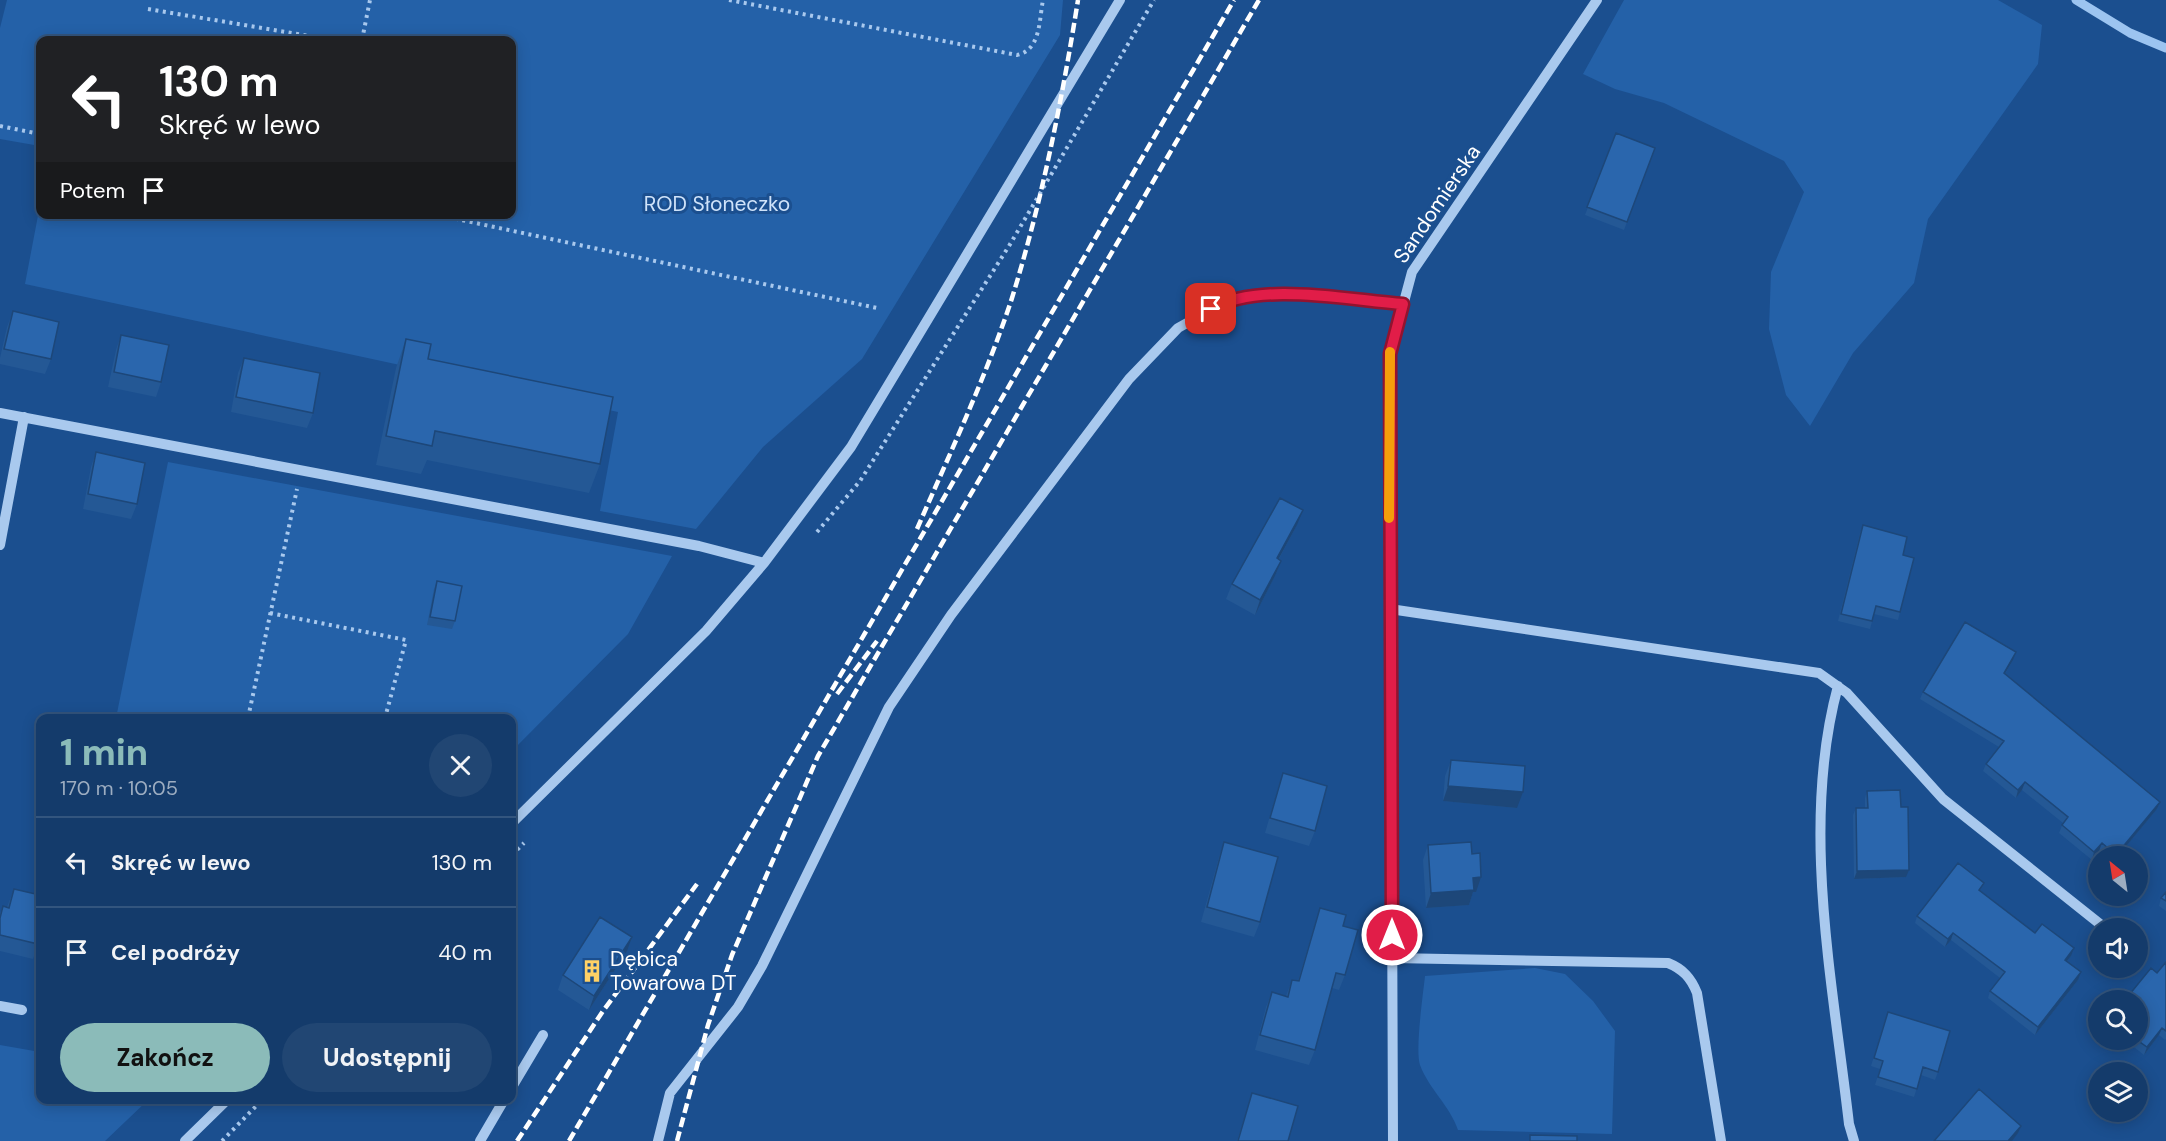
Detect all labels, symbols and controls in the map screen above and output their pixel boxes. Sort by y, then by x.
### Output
text: 130 m [159,54,279,109]
icon: left [60,60,138,138]
text: Skręć w lewo [159,107,320,142]
street label: Sandomierska [1387,139,1487,269]
icon: arrive [137,174,170,207]
text: Potem [60,176,125,205]
park label: ROD Słoneczko [644,190,790,218]
pin [1185,283,1236,334]
icon: arrive [1194,292,1227,325]
text: 1 min [60,729,148,776]
button: close [429,734,492,797]
text: 170 m · 10:05 [60,775,178,801]
icon: left [60,846,93,879]
north arrow [2088,846,2148,906]
map controls [2088,846,2148,1122]
text: Skręć w lewo [111,848,251,877]
text: 130 m [432,848,492,877]
position arrow [1360,903,1424,967]
button: sound [2088,918,2148,978]
icon: arrive [60,936,93,969]
text: Cel podróży [111,938,240,967]
text: 40 m [438,938,492,967]
place label: Dębica Towarowa DT [610,945,737,997]
building icon: Dębica Towarowa DT [579,958,605,984]
button: search [2088,990,2148,1050]
button: Zakończ [60,1023,270,1092]
button: Udostępnij [282,1023,492,1092]
button: layers [2088,1062,2148,1122]

